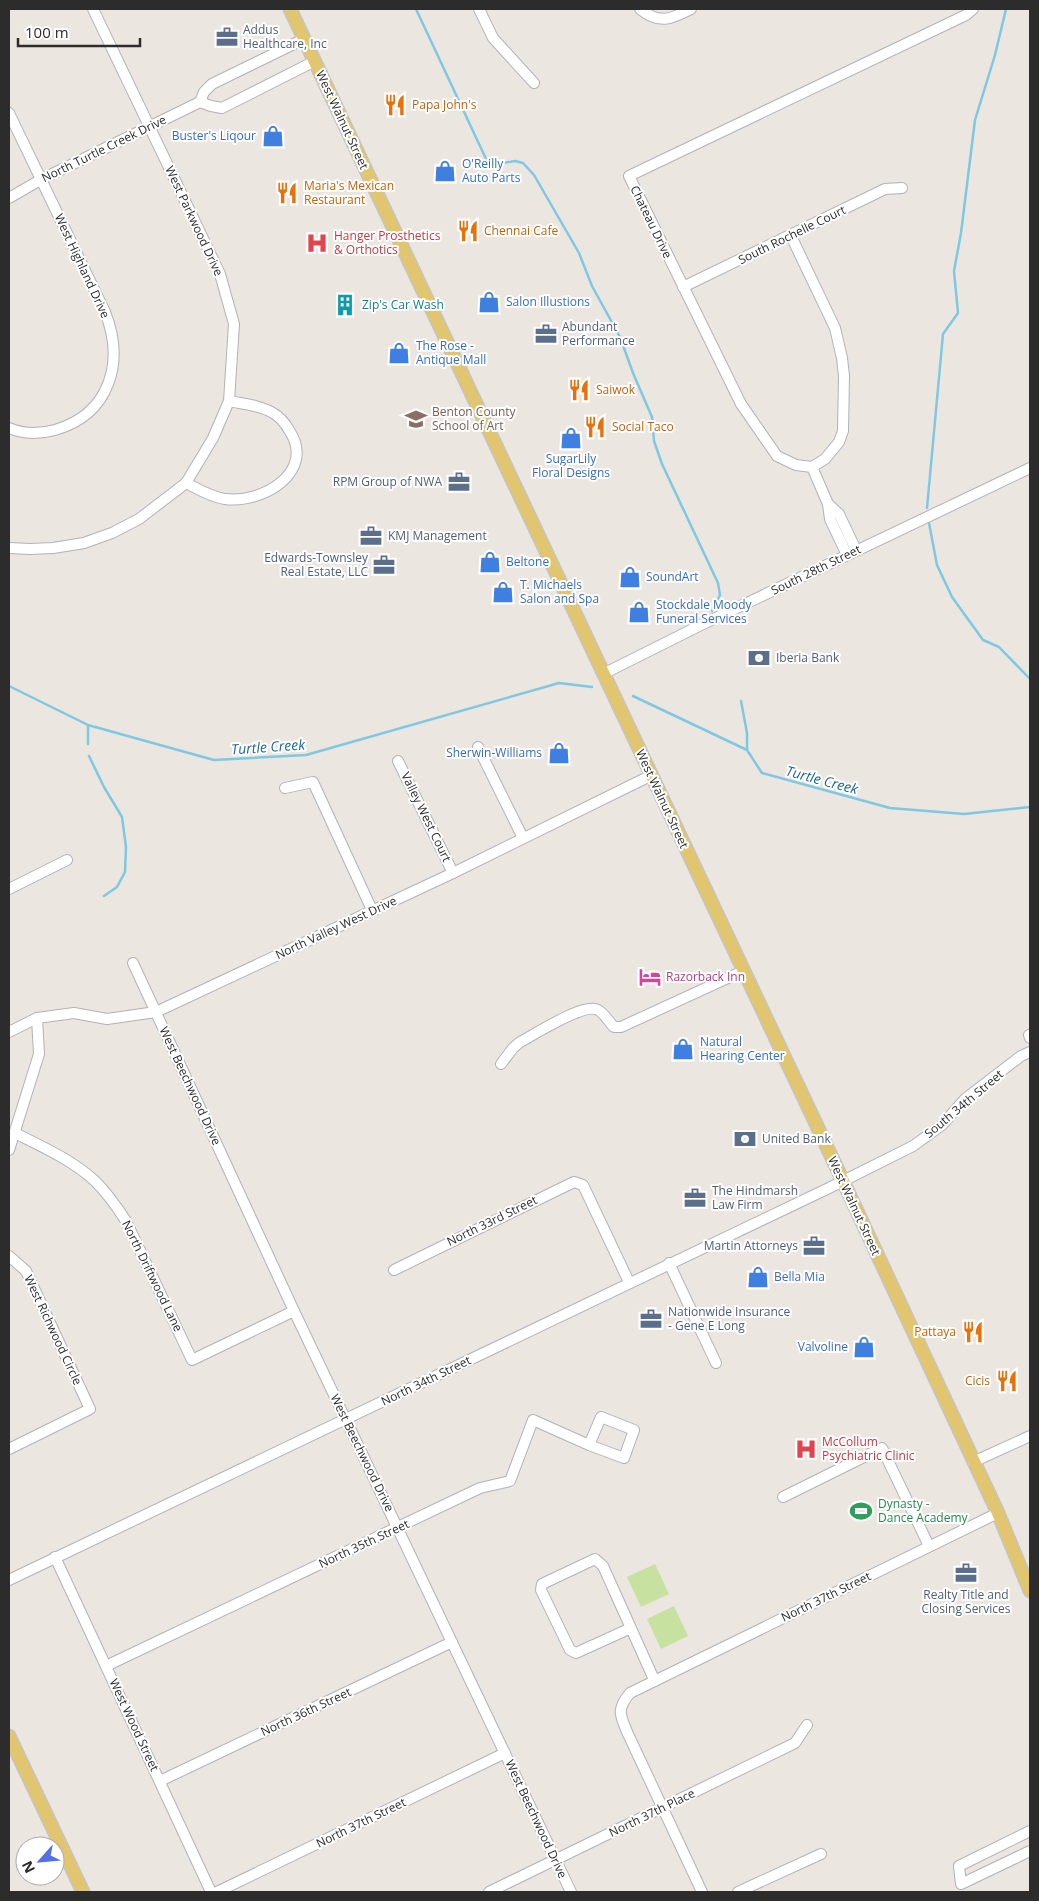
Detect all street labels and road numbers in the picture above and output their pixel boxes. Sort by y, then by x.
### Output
street label: West Walnut Street [312,68,373,172]
street label: North Turtle Creek Drive [39,111,169,186]
street label: West Parkwood Drive [161,163,228,279]
street label: Chateau Drive [626,182,677,261]
street label: South Rochelle Court [735,201,848,268]
street label: West Highland Drive [51,211,114,321]
street label: South 28th Street [768,540,864,599]
street label: West Walnut Street [632,747,693,851]
street label: Valley West Court [397,769,456,865]
street label: North Valley West Drive [272,892,399,963]
street label: West Beechwood Drive [156,1024,225,1148]
street label: South 34th Street [921,1066,1007,1142]
street label: West Walnut Street [824,1154,885,1258]
street label: North 33rd Street [444,1191,540,1250]
street label: North Driftwood Lane [118,1217,187,1335]
street label: West Richwood Circle [20,1272,87,1388]
street label: North 34th Street [378,1351,474,1410]
street label: West Beechwood Drive [327,1391,398,1515]
street label: North 35th Street [316,1515,412,1572]
street label: North 37th Street [778,1567,874,1626]
street label: West Wood Street [106,1676,163,1774]
street label: North 36th Street [258,1683,354,1740]
street label: West Beechwood Drive [502,1757,571,1881]
street label: North 37th Place [606,1784,698,1841]
street label: North 37th Street [313,1793,409,1852]

